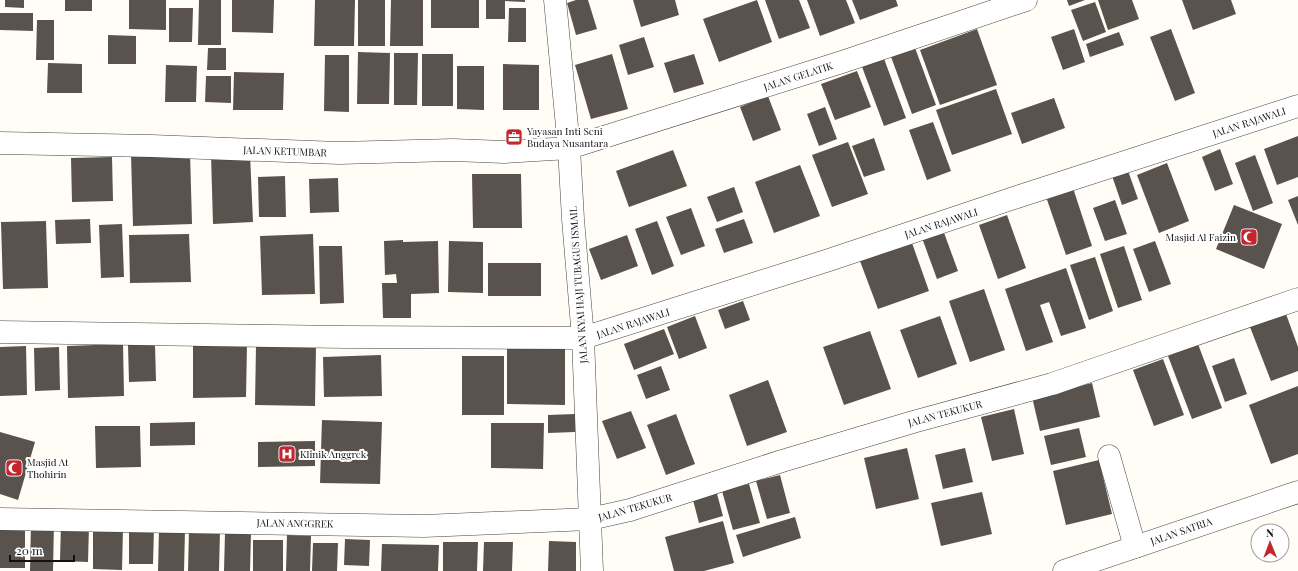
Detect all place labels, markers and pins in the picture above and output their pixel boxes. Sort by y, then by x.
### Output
place label: Yayasan Inti Seni Budaya Nusantara [526,124,608,150]
office icon: Yayasan Inti Seni Budaya Nusantara [504,127,524,147]
mosque icon: Masjid Al Faizin [1239,227,1259,247]
place label: Masjid Al Faizin [1166,230,1236,244]
hospital icon: Klinik Anggrek [277,444,297,464]
place label: Klinik Anggrek [300,447,367,461]
place label: Masjid At Thohirin [27,455,69,481]
mosque icon: Masjid At Thohirin [4,458,24,478]

